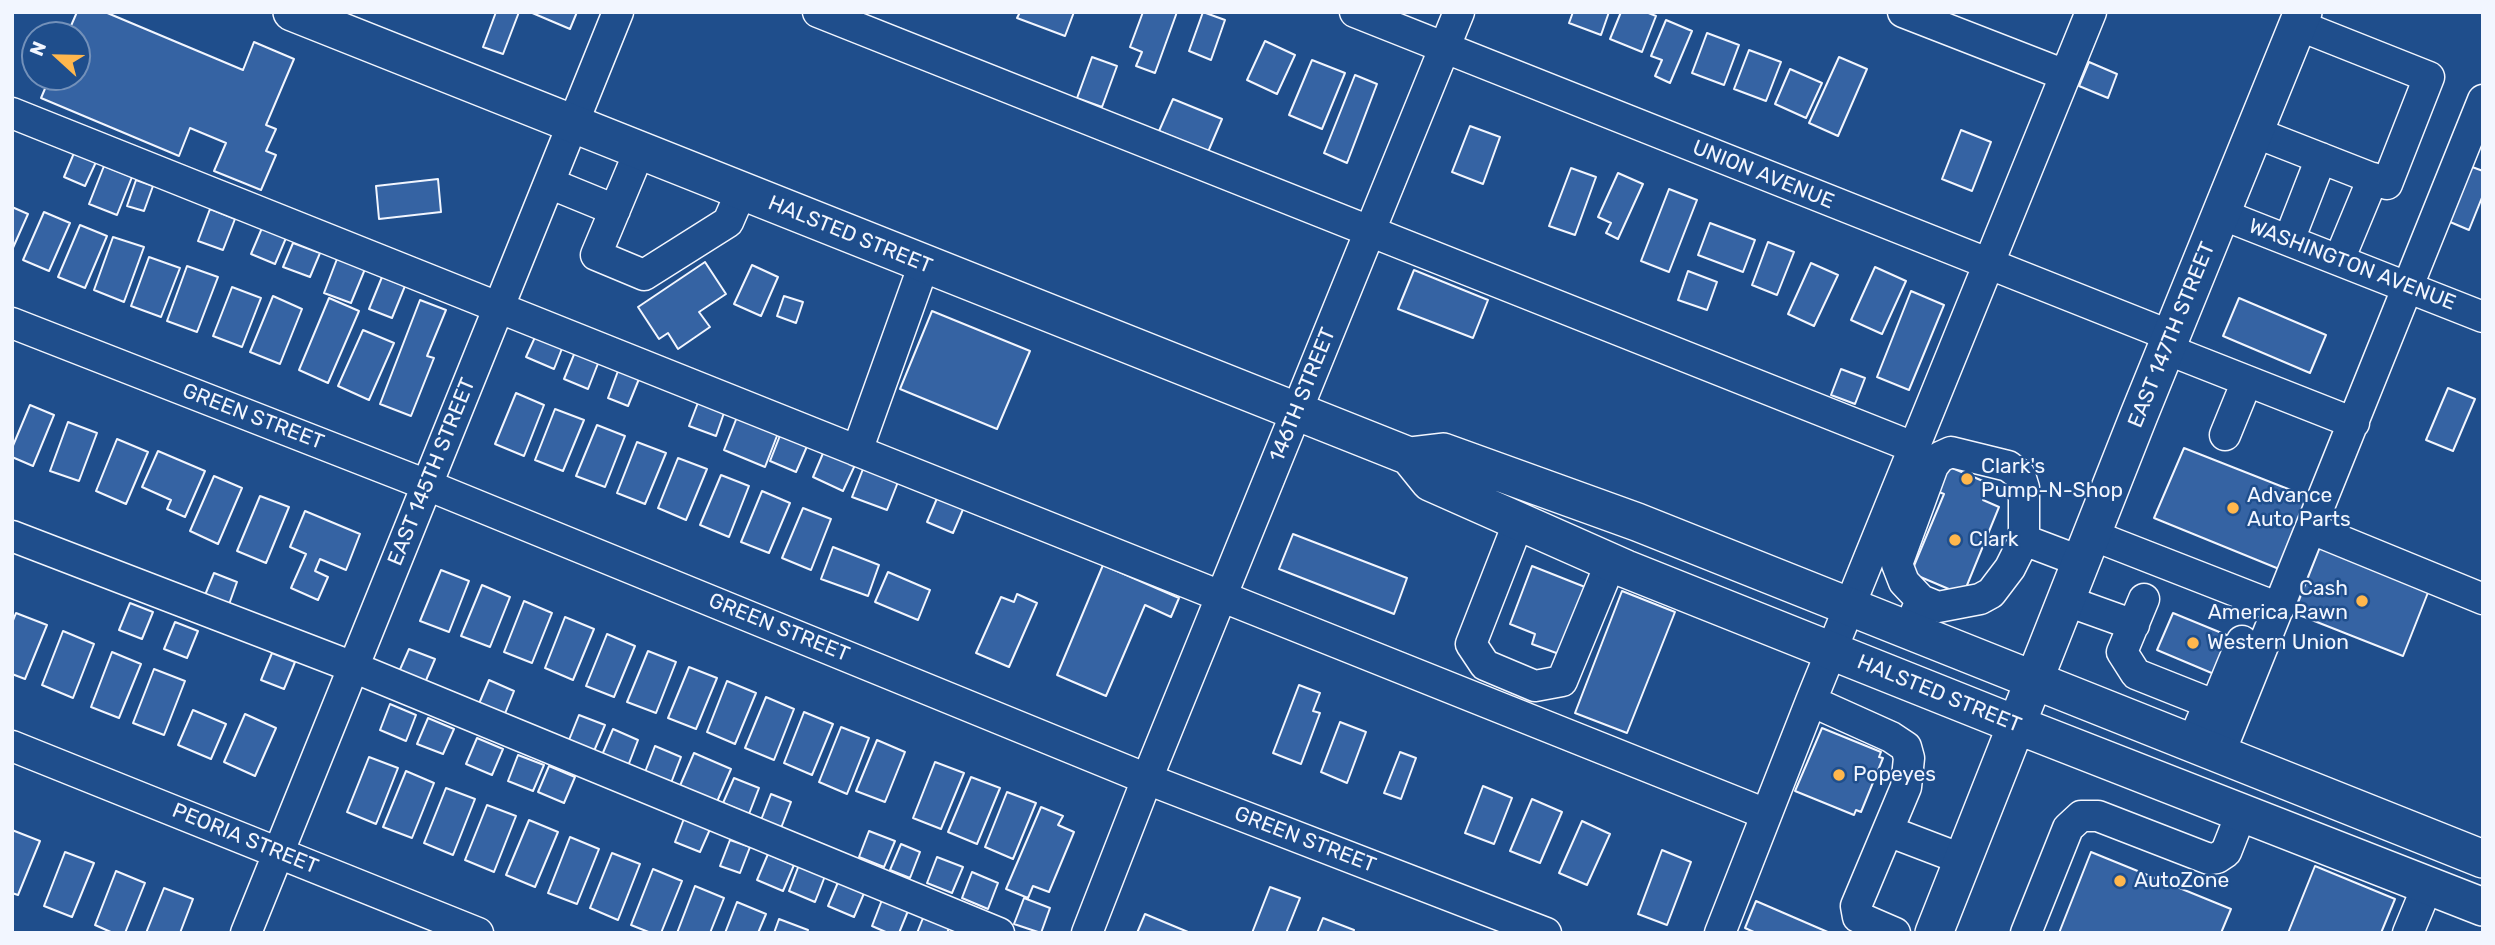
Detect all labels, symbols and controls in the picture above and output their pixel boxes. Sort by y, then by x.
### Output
north arrow [21,21,91,91]
text: N [25,38,51,59]
street label: UNION AVENUE [1688,135,1838,215]
street label: HALSTED STREET [764,191,936,279]
street label: WASHINGTON AVENUE [2245,214,2459,316]
street label: EAST 147TH STREET [2123,239,2221,431]
street label: 146TH STREET [1265,324,1341,466]
street label: EAST 145TH STREET [383,375,481,569]
street label: GREEN STREET [179,378,327,456]
place label: Clark's Pump-N-Shop [1981,454,2123,504]
marker: Clark's Pump-N-Shop [1959,471,1975,487]
place label: Advance Auto Parts [2247,483,2351,533]
marker: Advance Auto Parts [2225,500,2241,516]
place label: Clark [1969,527,2018,553]
marker: Clark [1947,532,1963,548]
place label: Cash America Pawn [2208,576,2348,626]
street label: GREEN STREET [705,588,853,668]
marker: Cash America Pawn [2354,593,2370,609]
place label: Western Union [2207,630,2349,656]
marker: Western Union [2185,635,2201,651]
street label: HALSTED STREET [1853,650,2025,738]
place label: Popeyes [1853,762,1936,788]
marker: Popeyes [1831,767,1847,783]
street label: PEORIA STREET [168,798,322,880]
street label: GREEN STREET [1231,801,1379,879]
place label: AutoZone [2134,868,2229,894]
marker: AutoZone [2112,873,2128,889]

